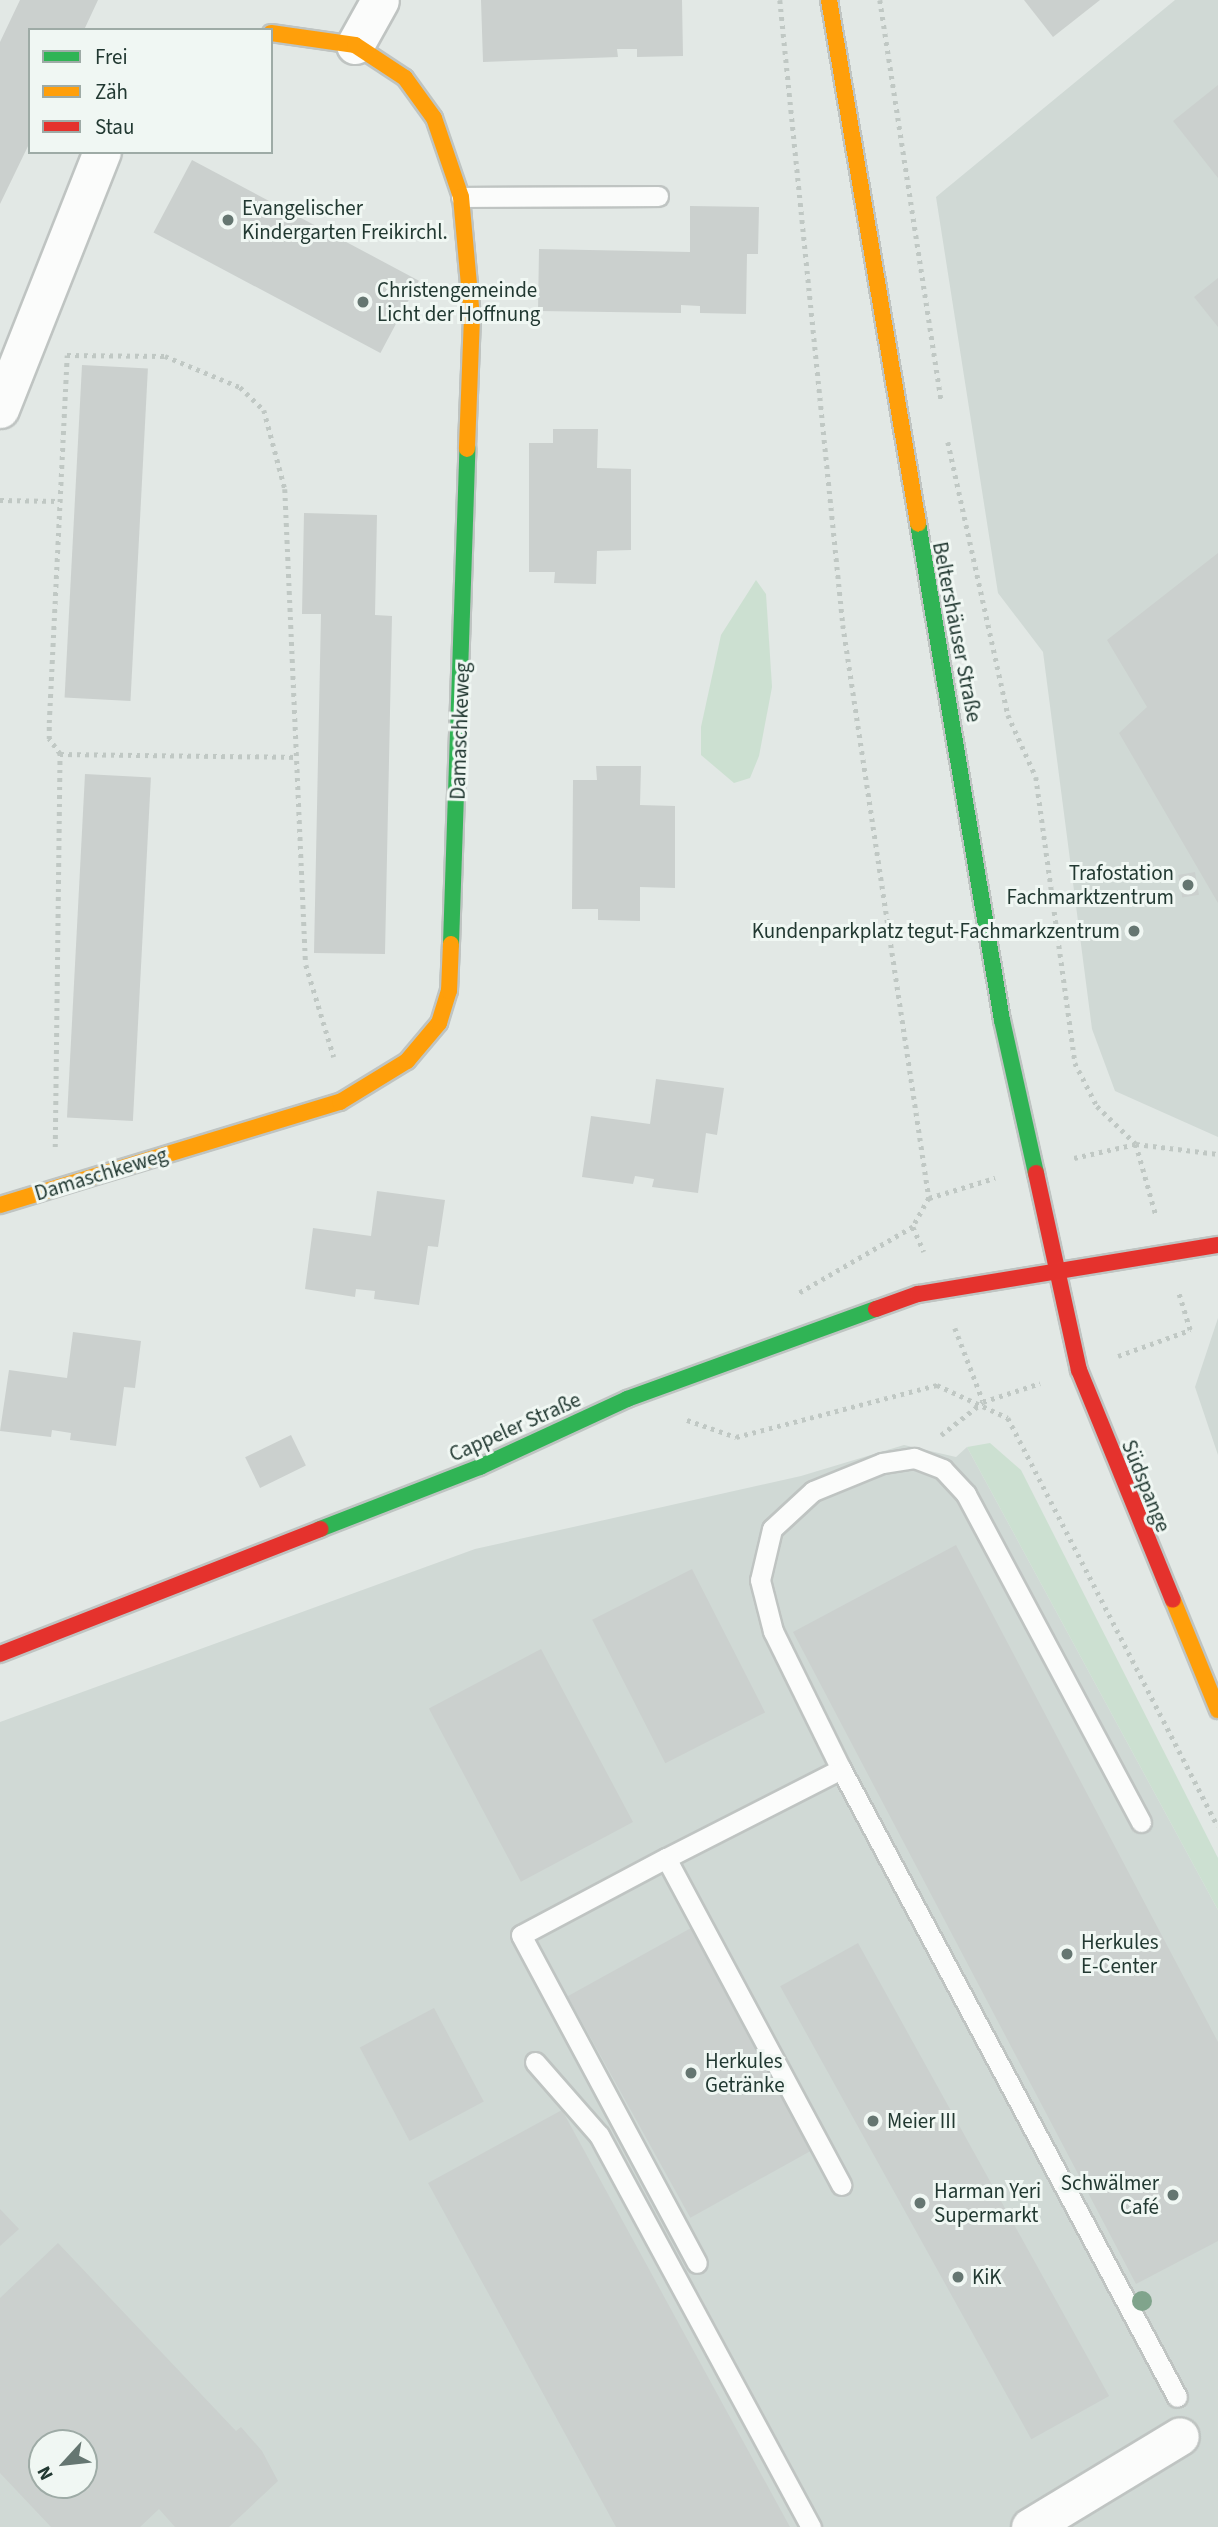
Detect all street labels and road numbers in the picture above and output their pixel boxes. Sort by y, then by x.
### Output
street label: Beltershäuser Straße [927,540,987,724]
street label: Damaschkeweg [445,662,475,800]
street label: Damaschkeweg [32,1142,170,1206]
street label: Cappeler Straße [445,1387,585,1467]
street label: Südspange [1116,1436,1176,1536]

